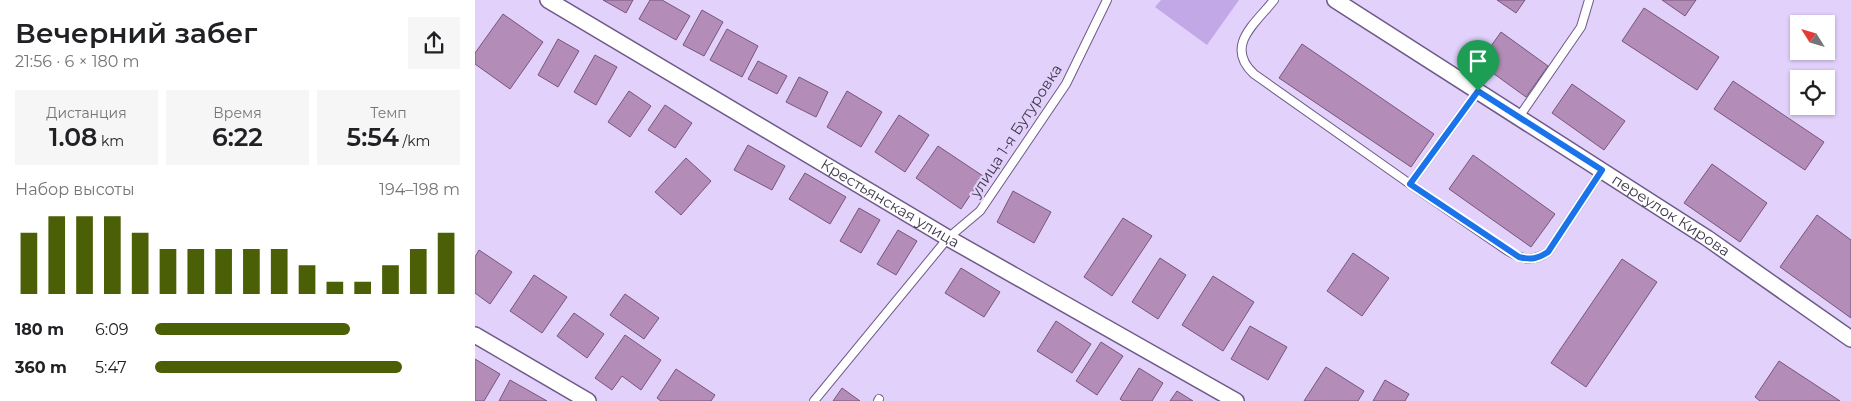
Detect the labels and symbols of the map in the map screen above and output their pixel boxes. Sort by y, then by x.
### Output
north arrow [1790,15,1835,60]
pin [1457,40,1499,91]
street label: улица 1-я Бутуровка [965,60,1066,202]
street label: Крестьянская улица [817,154,963,252]
street label: переулок Кирова [1609,170,1734,260]

